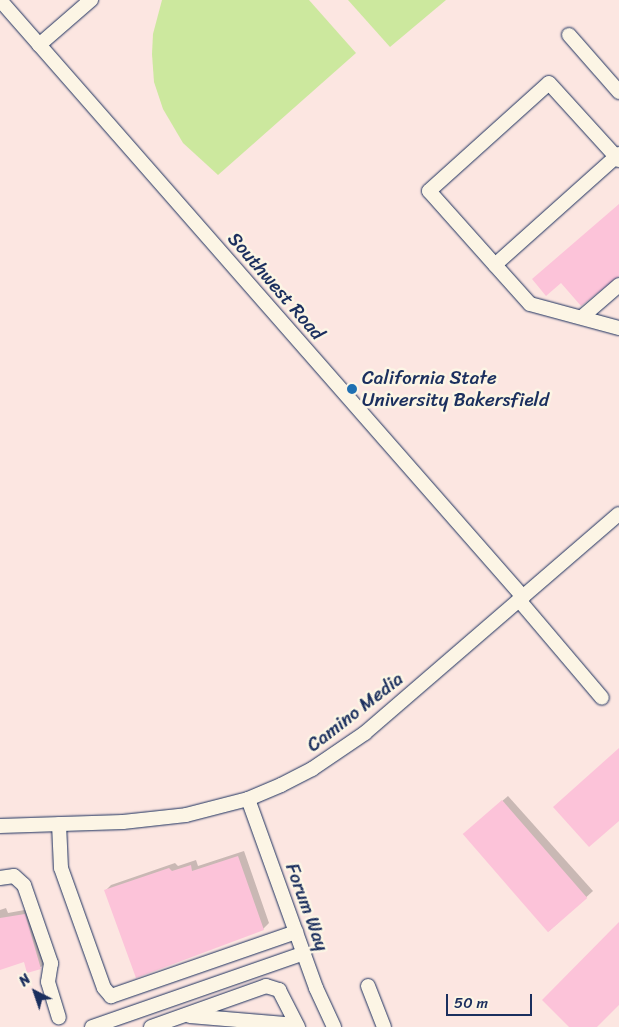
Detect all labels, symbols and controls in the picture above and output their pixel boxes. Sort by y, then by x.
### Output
street label: Southwest Road [223,228,329,344]
place label: California State University Bakersfield [362,367,549,411]
marker: California State University Bakersfield [346,383,358,395]
street label: Camino Media [302,667,408,757]
street label: Forum Way [281,860,333,954]
north arrow [10,967,60,1017]
text: N [13,968,37,993]
scale bar [449,984,535,1016]
text: 50 m [454,990,488,1016]

